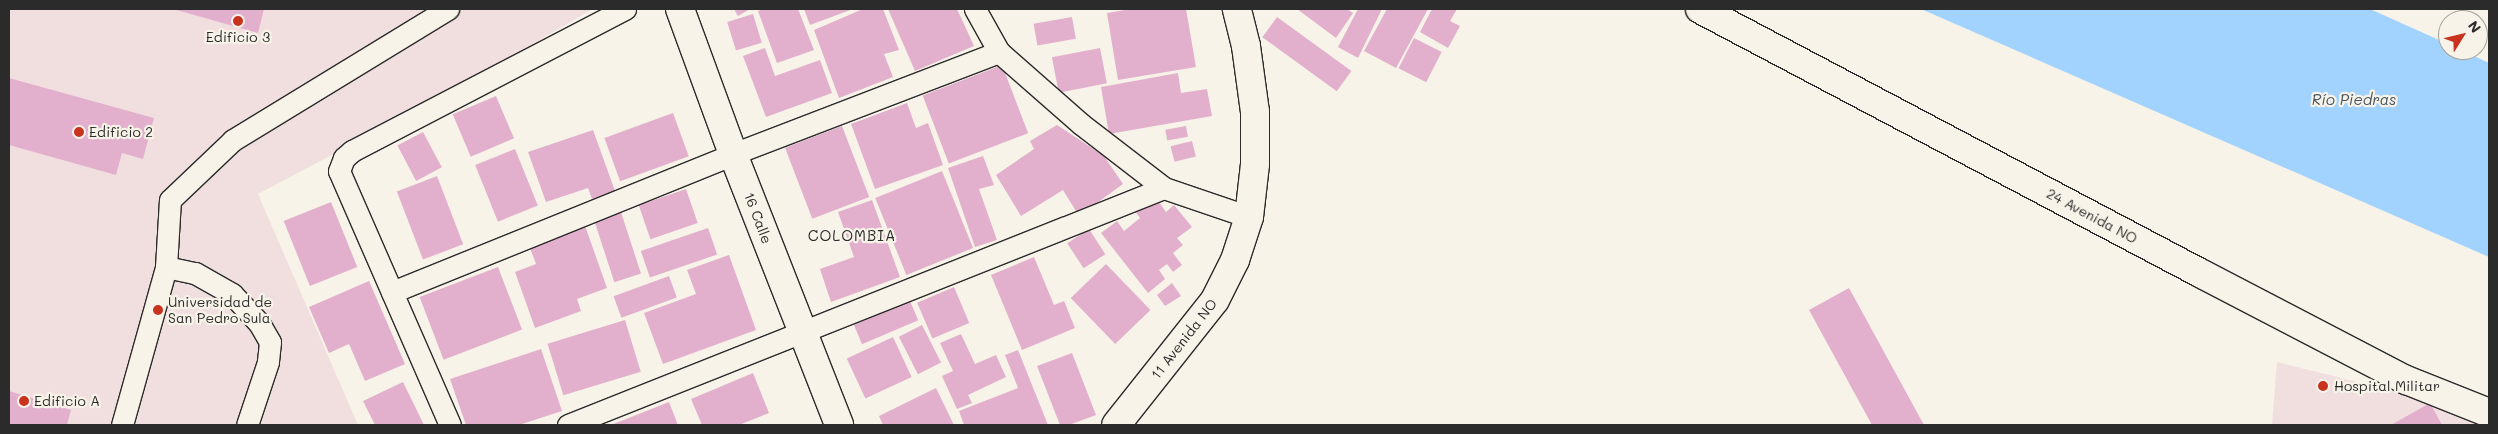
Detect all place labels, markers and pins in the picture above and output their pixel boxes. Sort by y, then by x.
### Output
marker: Edificio 3 [232,15,244,27]
place label: Edificio 3 [206,29,270,45]
place label: Edificio 2 [89,124,153,140]
marker: Edificio 2 [73,126,85,138]
place label: Universidad de San Pedro Sula [168,294,272,326]
marker: Universidad de San Pedro Sula [152,304,164,316]
place label: Hospital Militar [2334,378,2440,394]
marker: Hospital Militar [2316,379,2330,393]
place label: Edificio A [34,393,100,409]
marker: Edificio A [18,395,30,407]

